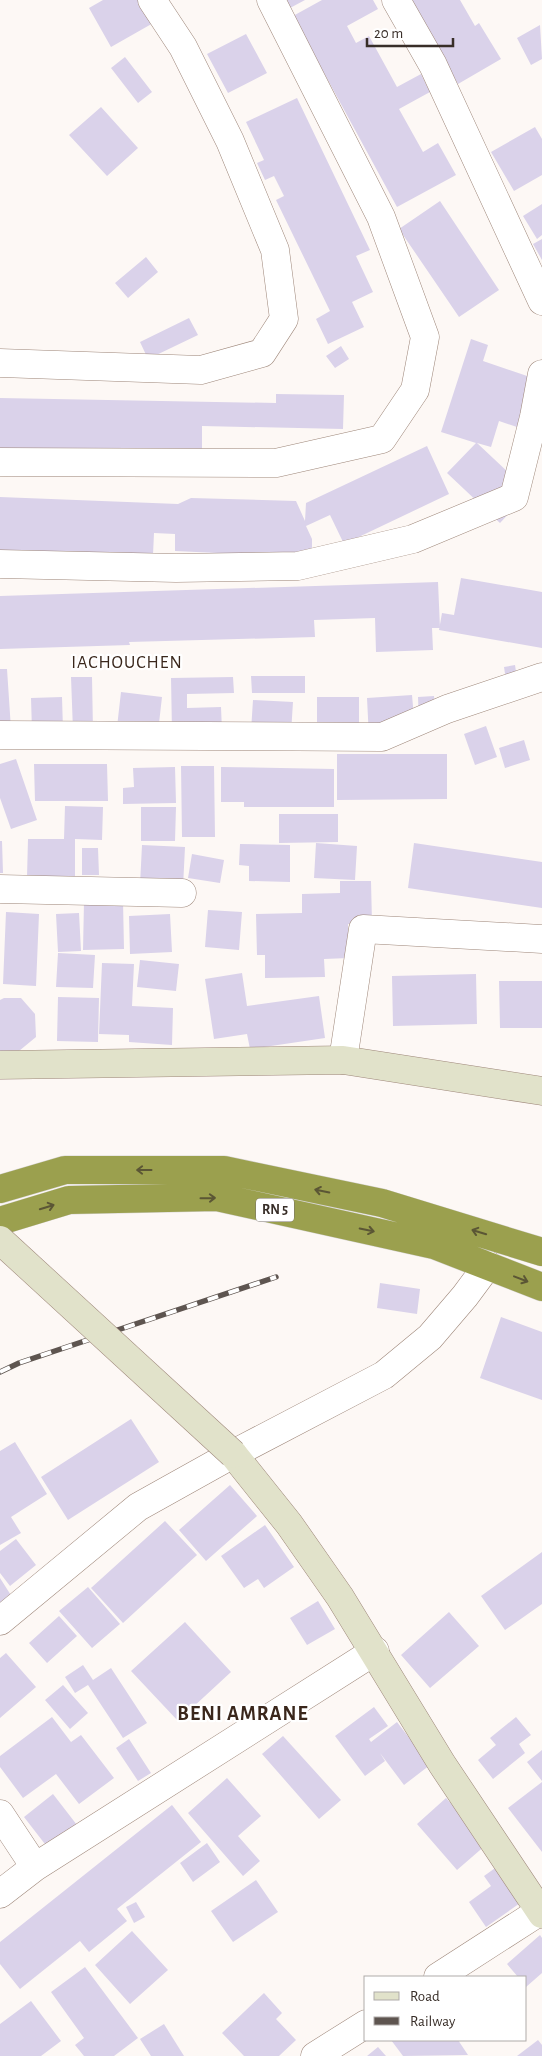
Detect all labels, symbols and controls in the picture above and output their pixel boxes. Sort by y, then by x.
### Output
scale bar [367,15,453,47]
text: 20 m [374,26,403,41]
district label: IACHOUCHEN [71,654,183,672]
one-way arrow [136,1165,152,1175]
one-way arrow [314,1185,330,1195]
one-way arrow [200,1193,216,1202]
road number: RN 5 [256,1198,294,1222]
one-way arrow [38,1201,54,1211]
one-way arrow [359,1226,375,1235]
one-way arrow [471,1226,487,1236]
one-way arrow [513,1275,528,1285]
district label: BENI AMRANE [177,1704,309,1724]
legend [364,1976,527,2041]
text: Road [410,1989,440,2004]
text: Railway [410,2014,456,2029]

